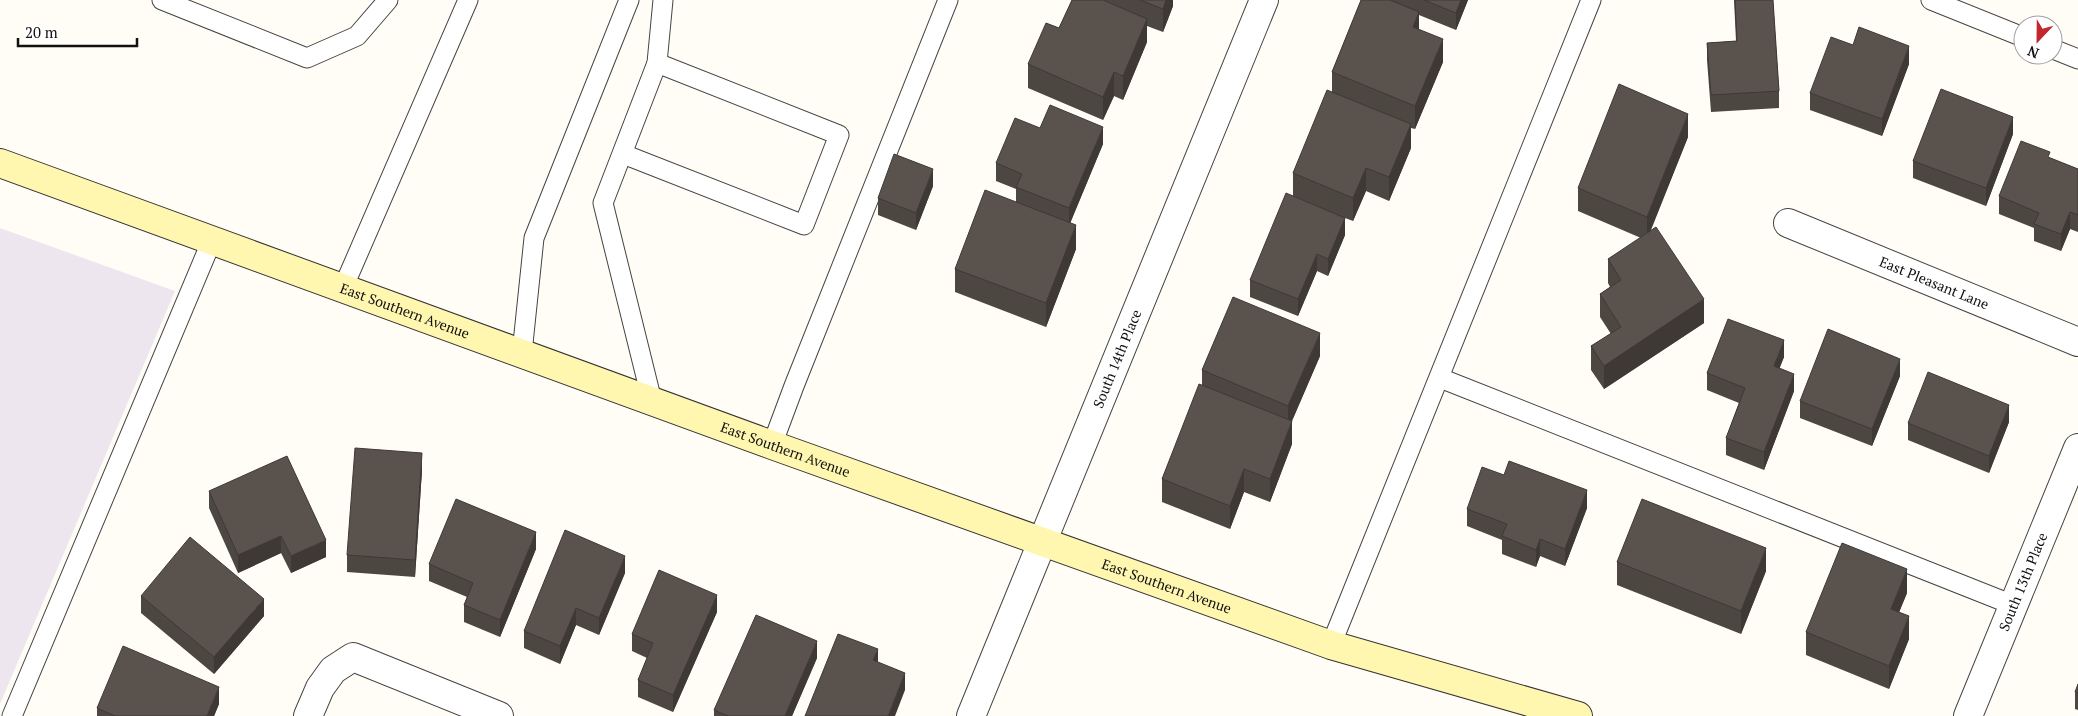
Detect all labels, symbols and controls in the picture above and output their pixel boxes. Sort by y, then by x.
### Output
scale bar [18,15,136,47]
north arrow [2013,15,2063,65]
text: 20 m [25,22,58,42]
text: N [2024,42,2041,63]
street label: East Pleasant Lane [1877,252,1992,313]
street label: East Southern Avenue [338,278,472,343]
street label: South 14th Place [1088,306,1145,411]
street label: East Southern Avenue [718,417,853,481]
street label: South 13th Place [1994,530,2051,634]
street label: East Southern Avenue [1099,554,1234,618]

